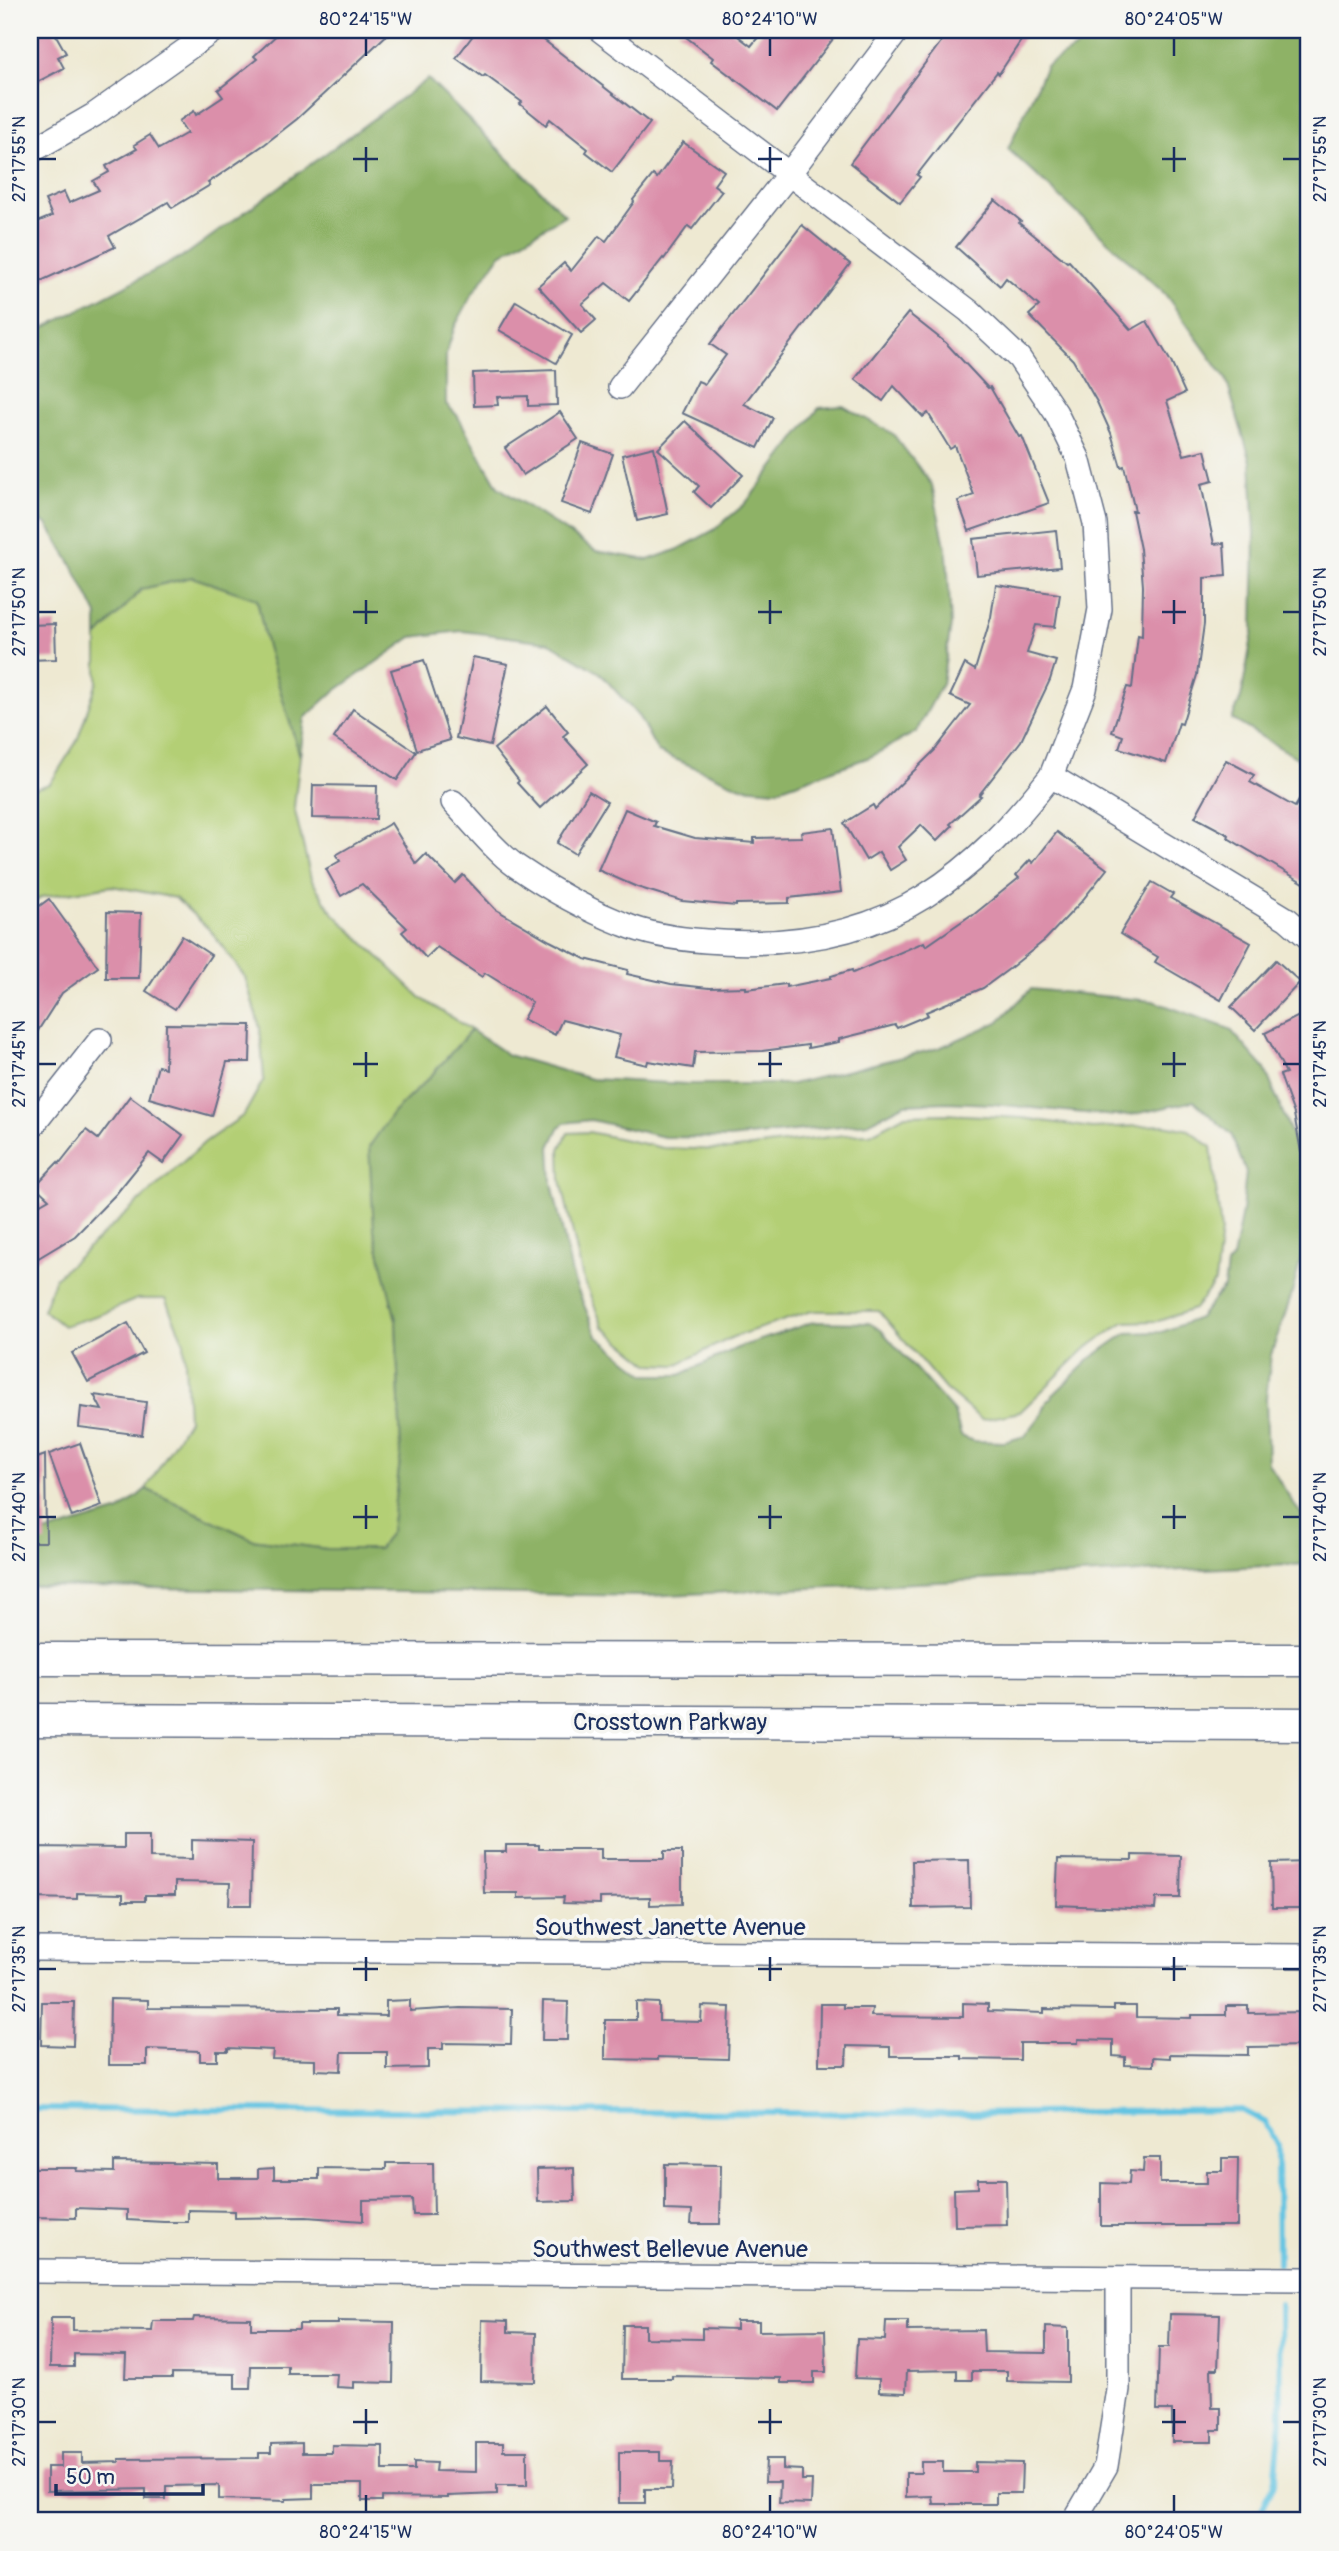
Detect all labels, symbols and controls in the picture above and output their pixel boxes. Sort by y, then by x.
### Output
text: 80°24'15"W [320,8,412,31]
text: 80°24'10"W [722,8,818,31]
text: 80°24'05"W [1125,8,1223,31]
text: 27°17'55"N [8,116,31,202]
text: 27°17'55"N [1309,116,1332,202]
text: 27°17'50"N [8,567,31,657]
text: 27°17'50"N [1309,567,1332,657]
text: 27°17'45"N [8,1020,31,1108]
text: 27°17'45"N [1309,1020,1332,1108]
text: 27°17'40"N [8,1472,31,1562]
text: 27°17'40"N [1309,1472,1332,1562]
street label: Crosstown Parkway [573,1708,767,1737]
street label: Southwest Janette Avenue [534,1913,806,1942]
text: 27°17'35"N [8,1926,31,2012]
text: 27°17'35"N [1309,1926,1332,2012]
street label: Southwest Bellevue Avenue [532,2235,808,2264]
text: 27°17'30"N [8,2377,31,2467]
text: 27°17'30"N [1309,2377,1332,2467]
scale bar [56,2453,203,2497]
text: 50 m [66,2464,115,2491]
text: 80°24'15"W [320,2521,412,2544]
text: 80°24'10"W [722,2521,818,2544]
text: 80°24'05"W [1125,2521,1223,2544]

